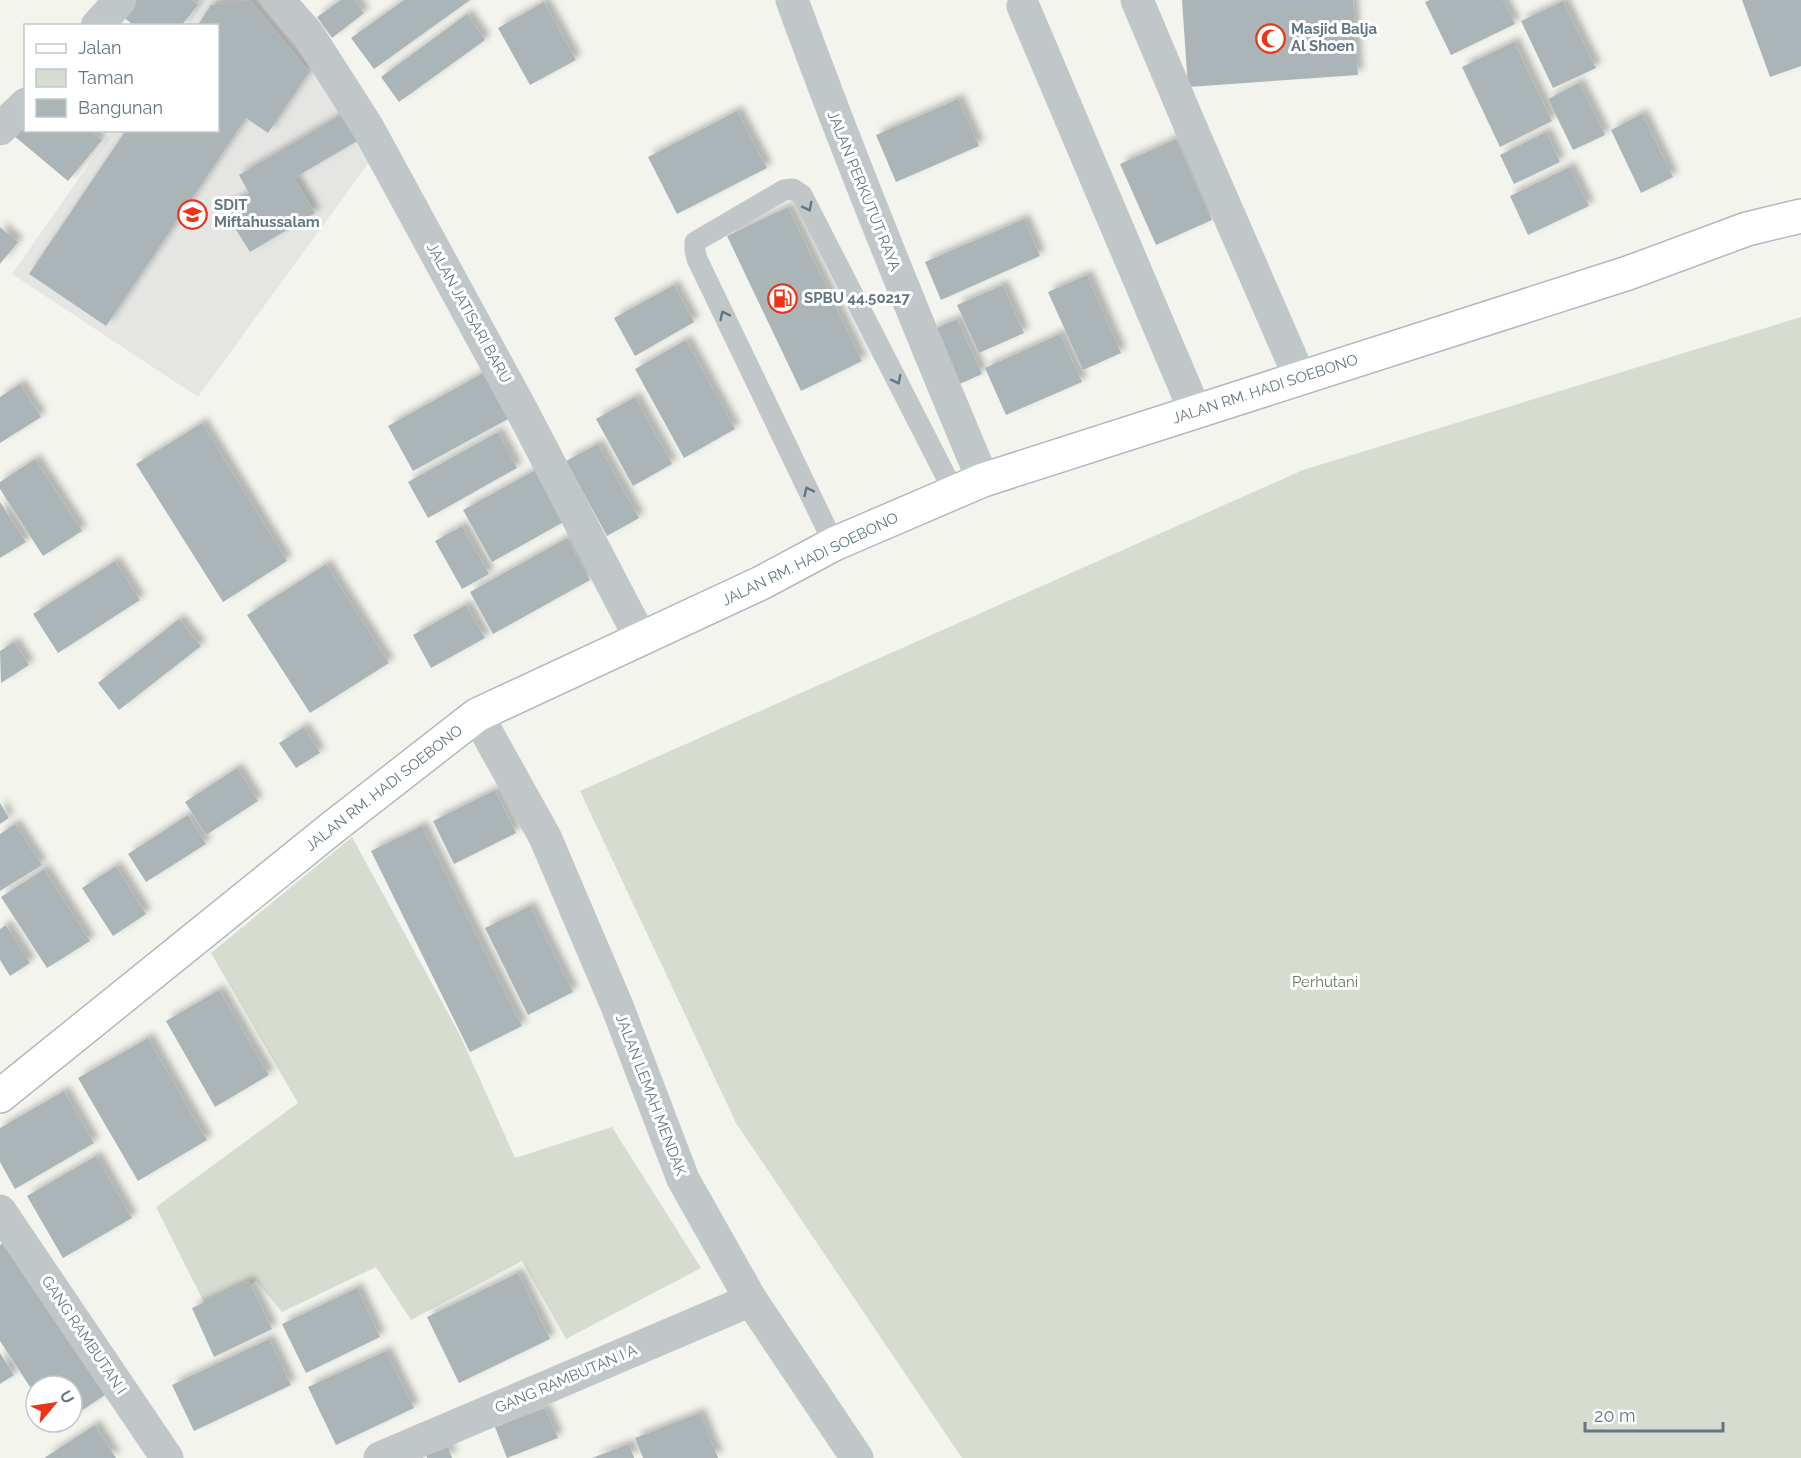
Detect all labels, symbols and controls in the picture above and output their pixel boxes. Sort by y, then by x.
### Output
place label: Masjid Balja Al Shoen [1291,20,1377,55]
mosque icon: Masjid Balja Al Shoen [1254,22,1286,54]
legend [24,24,219,132]
text: Jalan [78,37,122,58]
text: Taman [78,67,134,88]
text: Bangunan [78,97,163,118]
street label: JALAN PERKUTUT RAYA [824,108,904,274]
place label: SDIT Miftahussalam [214,196,320,231]
school or university icon: SDIT Miftahussalam [177,198,209,230]
one-way arrow [801,201,812,211]
street label: JALAN JATISARI BARU [423,240,515,386]
fuel station icon: SPBU 44.50217 [767,282,799,314]
place label: SPBU 44.50217 [804,289,910,307]
one-way arrow [720,311,731,322]
street label: JALAN RM. HADI SOEBONO [1170,350,1360,428]
one-way arrow [890,374,901,385]
one-way arrow [804,487,816,498]
street label: JALAN RM. HADI SOEBONO [719,508,901,610]
street label: JALAN RM. HADI SOEBONO [302,721,466,855]
park label: Perhutani [1292,973,1358,991]
street label: JALAN LEMAH MENDAK [612,1012,690,1179]
street label: GANG RAMBUTAN I [38,1272,130,1398]
street label: GANG RAMBUTAN I A [492,1341,640,1417]
north arrow [24,1374,84,1434]
scale bar [1585,1395,1723,1433]
text: 20 m [1594,1405,1636,1426]

